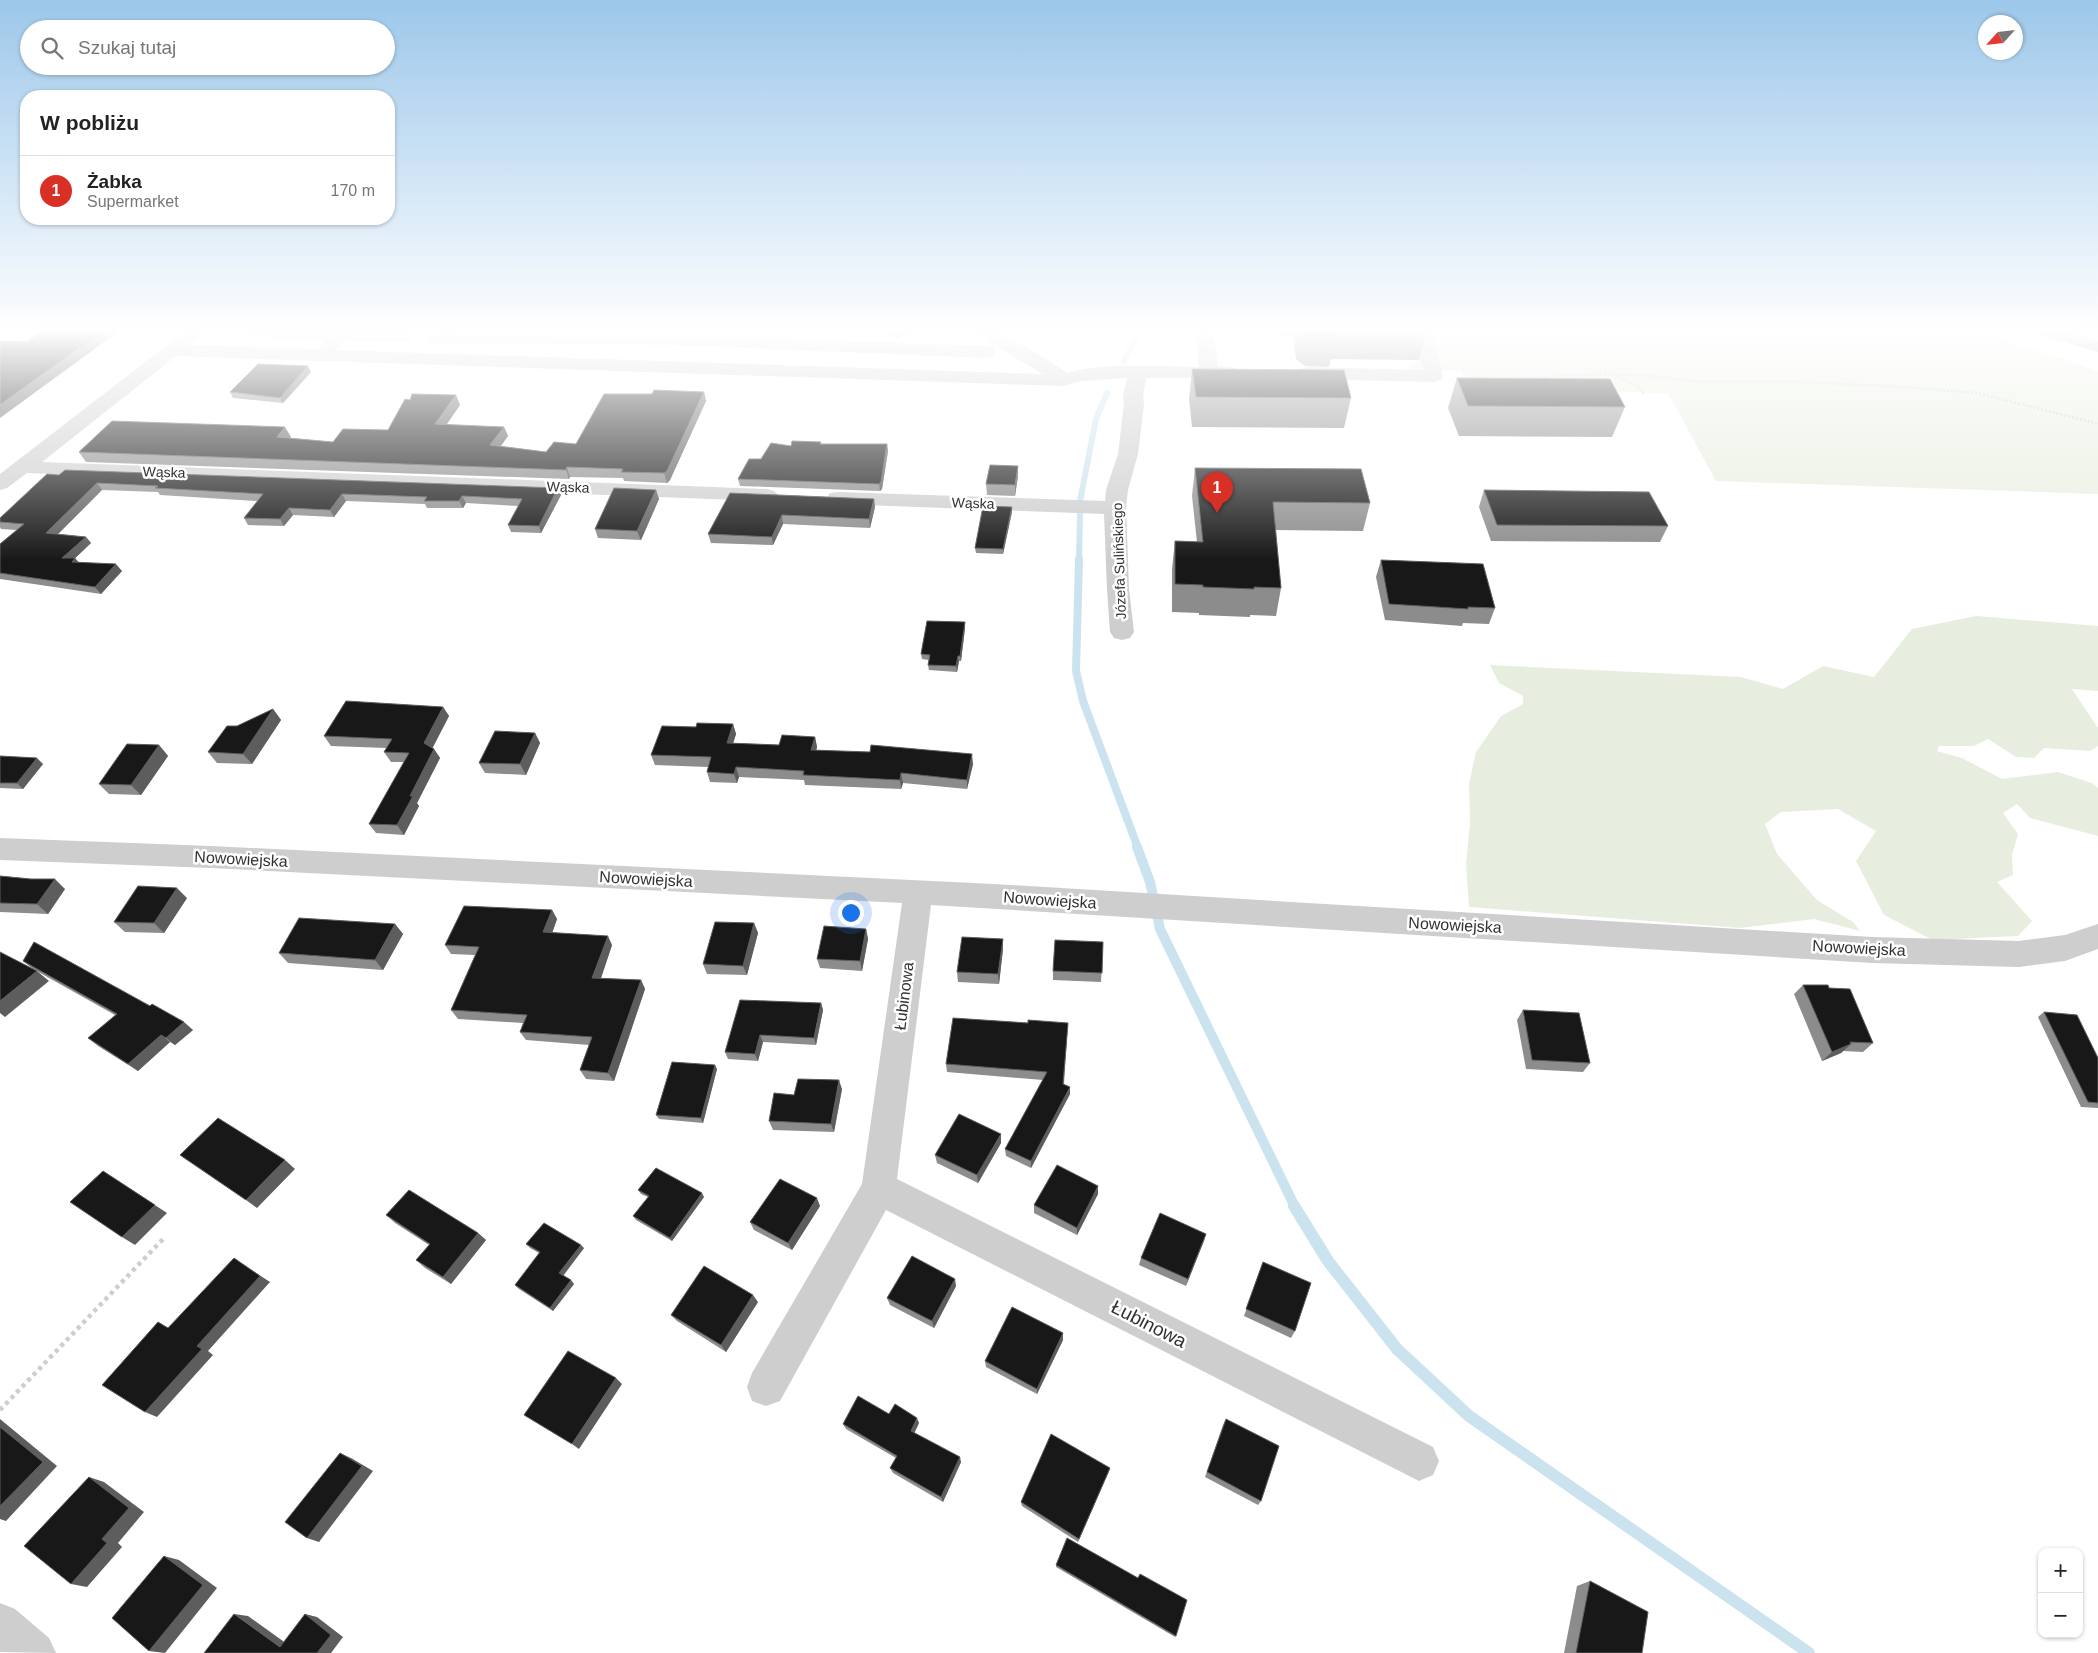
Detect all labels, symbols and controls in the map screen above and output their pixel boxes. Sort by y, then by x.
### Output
north arrow [1978,15,2023,60]
search box [20,20,395,75]
icon: search [38,34,66,62]
text: Szukaj tutaj [78,37,176,58]
text: W pobliżu [40,111,139,134]
text: Żabka [87,171,142,192]
text: 1 [52,182,60,199]
text: 170 m [331,182,375,199]
text: Supermarket [87,193,179,210]
street label: Wąska [142,463,186,481]
pin: 1 [1201,472,1233,513]
street label: Wąska [546,478,590,496]
street label: Wąska [951,494,995,512]
street label: Józefa Sulińskiego [1109,502,1129,620]
street label: Nowowiejska [194,848,288,870]
street label: Nowowiejska [599,868,693,890]
street label: Nowowiejska [1003,888,1097,912]
your location [838,900,864,926]
street label: Nowowiejska [1408,914,1502,936]
street label: Nowowiejska [1812,937,1906,959]
street label: Łubinowa [891,961,917,1031]
street label: Łubinowa [1108,1296,1190,1352]
map controls [2038,1548,2083,1638]
button: + [2038,1548,2083,1593]
button: − [2038,1593,2083,1638]

